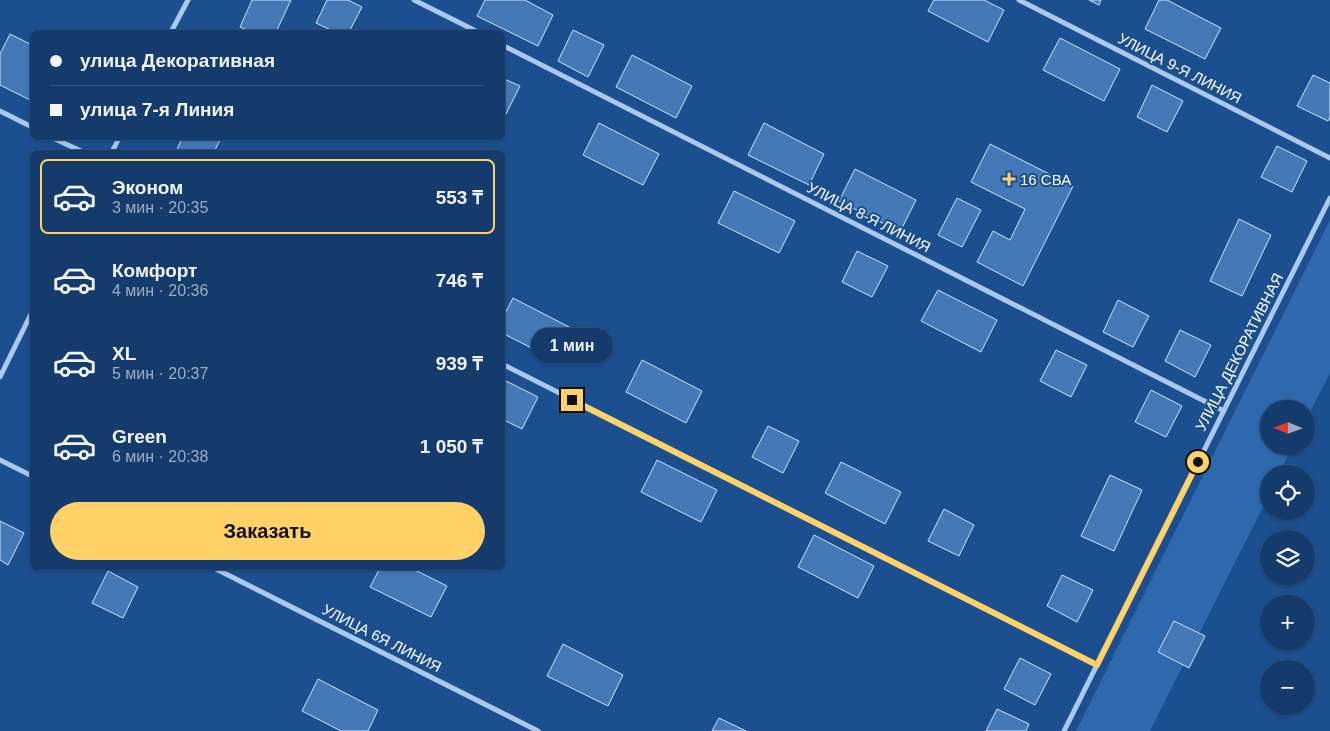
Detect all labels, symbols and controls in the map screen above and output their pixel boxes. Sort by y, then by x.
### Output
street label: УЛИЦА 9-Я ЛИНИЯ [1115,29,1245,107]
text: улица Декоративная [80,50,275,71]
text: улица 7-я Линия [80,99,234,120]
place label: 16 СВА [1020,171,1071,188]
marker: 16 СВА [1002,172,1016,186]
icon: car [52,174,97,219]
text: Эконом [112,177,183,198]
street label: УЛИЦА 8-Я ЛИНИЯ [804,178,934,256]
text: 553 ₸ [436,187,483,208]
text: 3 мин · 20:35 [112,199,208,216]
icon: car [52,257,97,302]
text: Комфорт [112,260,197,281]
text: 746 ₸ [436,270,483,291]
street label: УЛИЦА ДЕКОРАТИВНАЯ [1192,270,1286,434]
text: 4 мин · 20:36 [112,282,208,299]
callout: 1 мин [531,328,613,362]
text: 1 мин [550,337,594,354]
icon: car [52,340,97,385]
text: XL [112,343,136,364]
text: 939 ₸ [436,353,483,374]
text: 5 мин · 20:37 [112,365,208,382]
route end [561,389,583,411]
north arrow [1260,400,1315,455]
map controls [1260,400,1315,715]
icon: car [52,423,97,468]
text: Green [112,426,167,447]
text: 1 050 ₸ [420,436,483,457]
text: 6 мин · 20:38 [112,448,208,465]
route start [1187,451,1209,473]
button: locate [1260,465,1315,520]
button: Заказать [50,502,485,560]
button: layers [1260,530,1315,585]
button: + [1260,595,1315,650]
street label: УЛИЦА 6Я ЛИНИЯ [320,601,444,675]
button: − [1260,660,1315,715]

